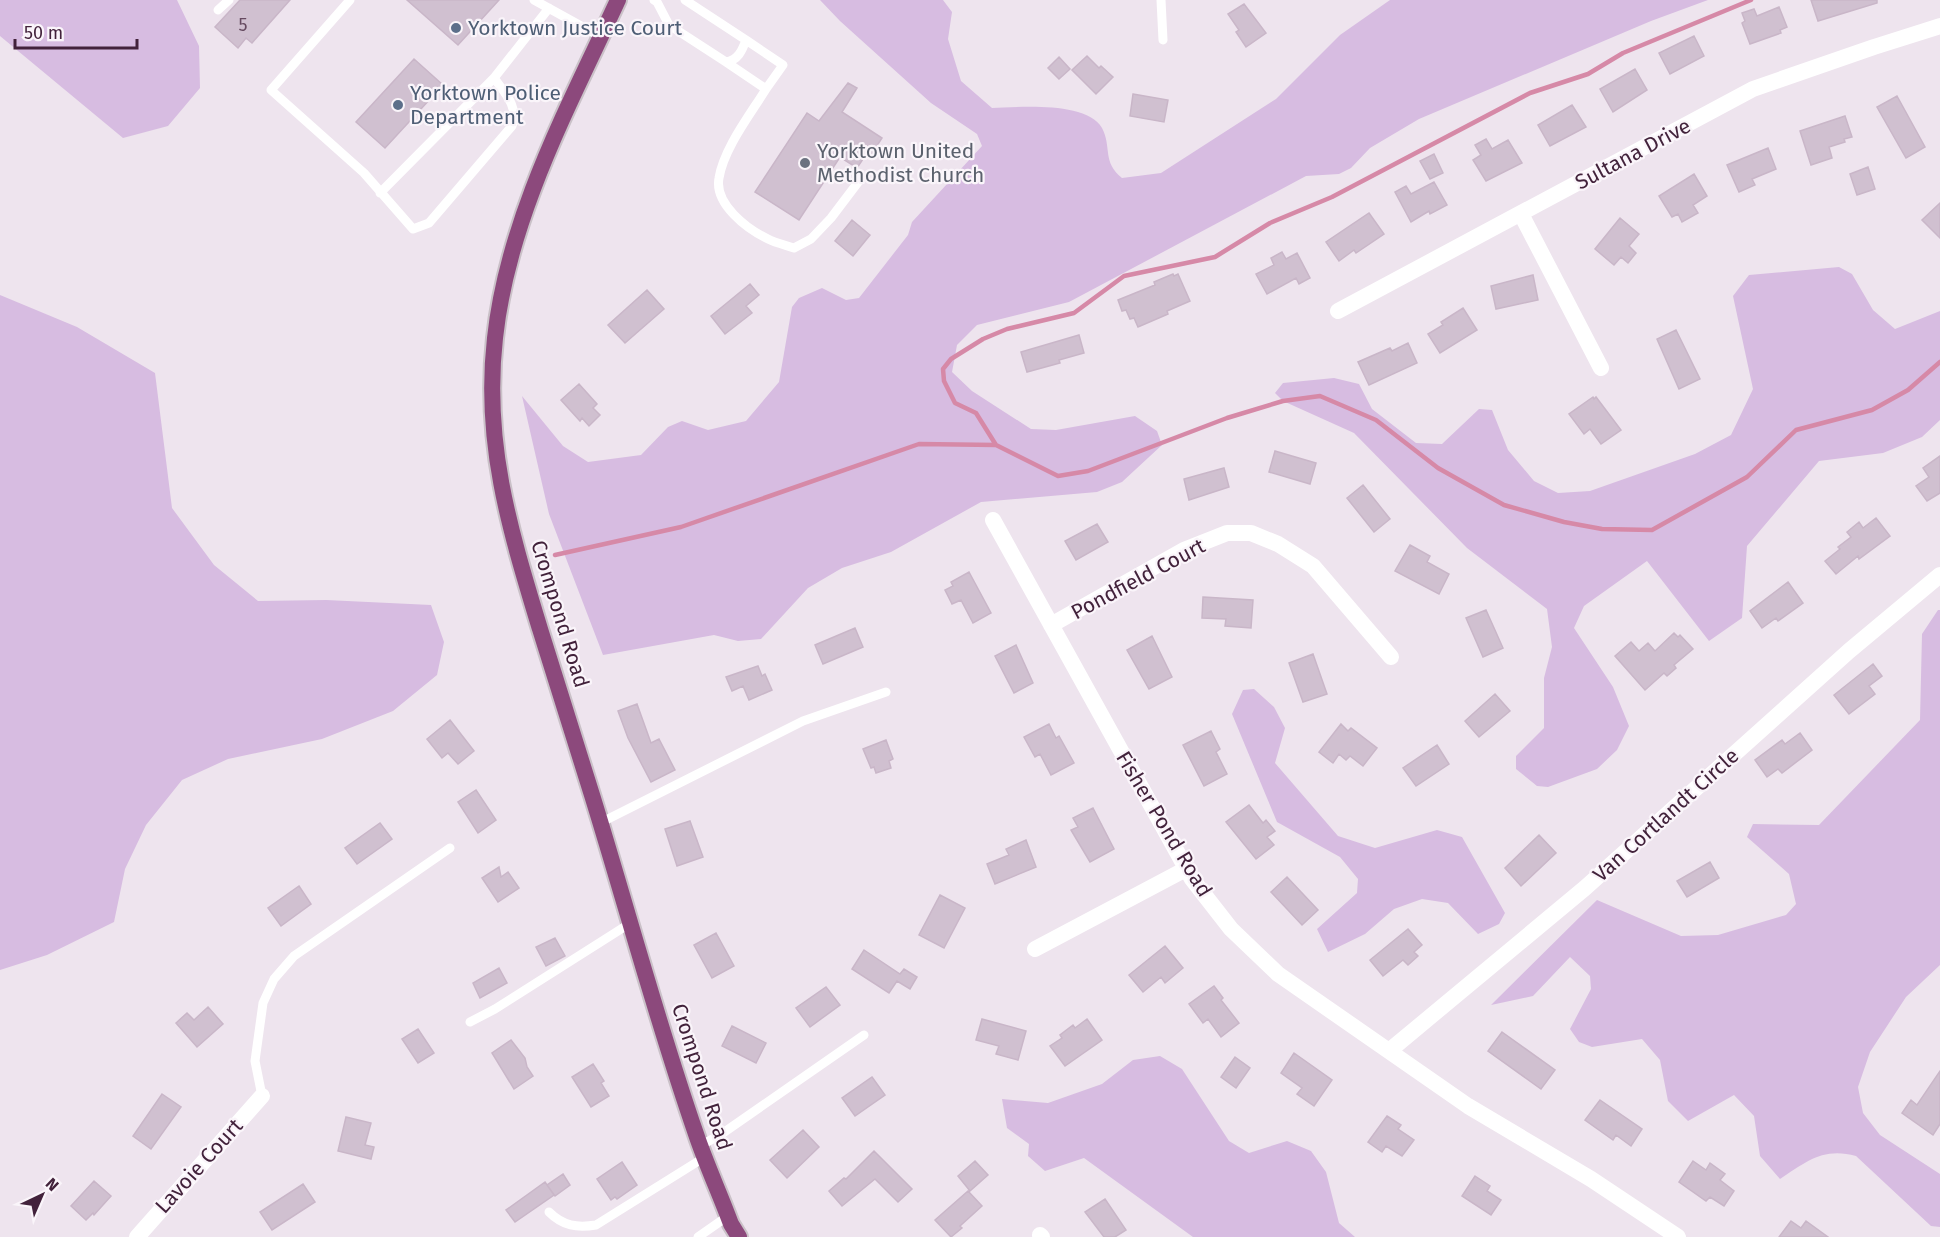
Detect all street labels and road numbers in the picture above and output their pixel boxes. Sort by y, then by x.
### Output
street label: Sultana Drive [1571,113,1695,195]
street label: Pondfield Court [1067,533,1210,625]
street label: Crompond Road [525,537,595,691]
street label: Van Cortlandt Circle [1588,743,1744,887]
street label: Fisher Pond Road [1110,746,1218,902]
street label: Crompond Road [666,1000,738,1154]
street label: Lavoie Court [150,1113,249,1219]

